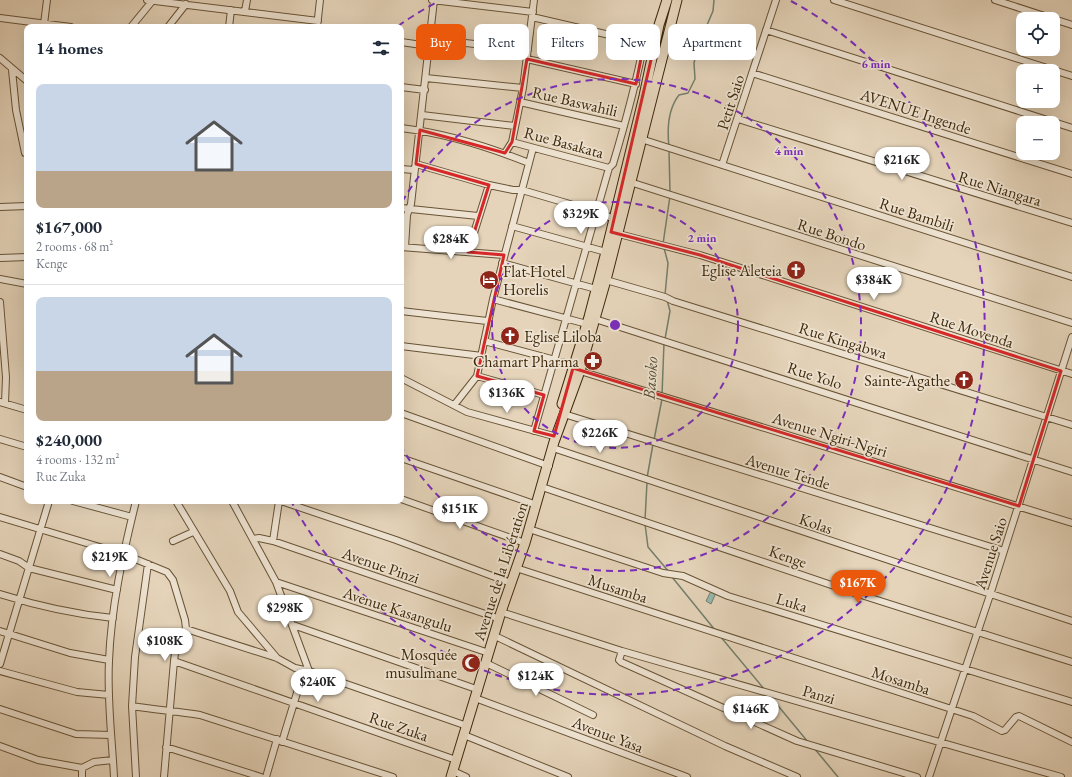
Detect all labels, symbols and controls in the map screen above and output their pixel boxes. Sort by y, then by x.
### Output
map controls [1016,12,1060,160]
button: locate [1016,12,1060,56]
chip: Buy [416,24,466,60]
chip: Rent [474,24,529,60]
chip: Filters [537,24,598,60]
chip: New [606,24,660,60]
chip: Apartment [668,24,756,60]
text: 14 homes [36,37,103,59]
icon: filters [370,37,392,59]
text: 6 min [861,56,891,72]
button: + [1016,64,1060,108]
street label: Petit Saio [712,72,749,133]
street label: Rue Baswahili [530,81,620,122]
street label: AVENUE Ingende [857,83,974,139]
icon: home [178,110,250,182]
button: − [1016,116,1060,160]
street label: Rue Basakata [522,122,607,163]
text: 4 min [774,143,804,159]
pin: $216K [874,147,930,181]
text: $216K [884,151,920,168]
street label: Rue Niangara [956,166,1045,211]
street label: Rue Bambili [877,193,957,236]
pin: $329K [553,201,609,235]
text: $329K [563,205,599,222]
street label: Rue Bondo [795,214,869,255]
text: $167,000 [36,216,102,238]
pin: $284K [423,226,479,260]
text: $284K [433,230,469,247]
text: 2 min [687,230,717,246]
text: 2 rooms · 68 m² [36,238,113,255]
text: Kenge [36,255,68,272]
church icon: Eglise Aleteia [785,259,807,281]
place label: Eglise Aleteia [701,260,783,281]
place label: Flat Hotel Horelis [503,261,566,300]
pin: $384K [846,267,902,301]
hotel icon: Flat Hotel Horelis [478,269,500,291]
text: $384K [856,271,892,288]
street label: Rue Movenda [927,306,1017,353]
street label: Rue Kingabwa [796,317,890,364]
centre of rings [608,318,622,332]
icon: home [178,323,250,395]
church icon: Eglise Liloba [499,325,521,347]
place label: Eglise Liloba [524,326,602,347]
pharmacy icon: Chamart Pharma [582,350,604,372]
place label: Chamart Pharma [473,351,580,372]
water label: Basoko [637,355,663,401]
street label: Rue Yolo [785,357,845,394]
church icon: Sainte-Agathe [953,369,975,391]
place label: Sainte-Agathe [864,370,950,391]
pin: $136K [479,380,535,414]
text: $136K [489,384,525,401]
street label: Avenue Ngiri-Ngiri [769,407,890,462]
pin: $226K [572,420,628,454]
text: $226K [582,424,618,441]
text: $240,000 [36,429,102,451]
street label: Avenue Tende [742,448,833,494]
text: 4 rooms · 132 m² [36,451,120,468]
text: Rue Zuka [36,468,86,485]
pin: $151K [432,496,488,530]
street label: Avenue de la Libération [468,499,533,644]
text: $151K [442,500,478,517]
street label: Kolas [796,508,835,539]
street label: Avenue Saio [969,514,1012,593]
street label: Kenge [766,540,810,573]
street label: Avenue Pinzi [339,542,422,588]
pin: $219K [82,544,138,578]
text: $219K [92,548,128,565]
street label: Musamba [586,569,651,608]
pin: $167K [830,570,886,604]
text: $167K [840,574,876,591]
street label: Avenue Kasangulu [339,582,456,637]
street label: Luka [774,588,811,617]
pin: $298K [257,595,313,629]
text: $298K [267,599,303,616]
pin: $108K [137,628,193,662]
text: $108K [147,632,183,649]
place label: Mosquée musulmane [385,644,457,683]
mosque icon: Mosquée musulmane [460,652,482,674]
street label: Mosamba [869,661,933,700]
pin: $124K [508,663,564,697]
text: $124K [518,667,554,684]
pin: $240K [290,669,346,703]
text: $240K [300,673,336,690]
street label: Panzi [800,680,838,709]
pin: $146K [723,696,779,730]
text: $146K [733,700,769,717]
street label: Rue Zuka [366,707,432,747]
street label: Avenue Yasa [568,711,647,758]

